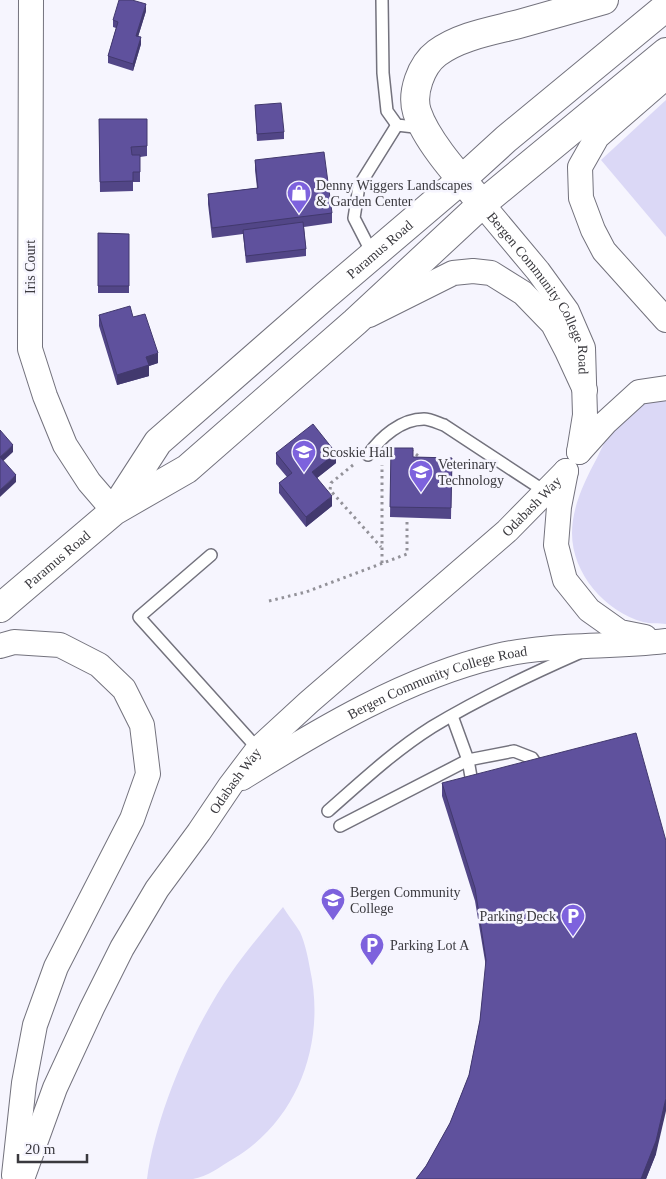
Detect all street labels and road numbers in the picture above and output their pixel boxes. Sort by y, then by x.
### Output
street label: Bergen Community College Road [484,209,591,375]
street label: Paramus Road [344,217,415,281]
street label: Iris Court [23,240,38,294]
street label: Odabash Way [499,473,564,539]
street label: Paramus Road [21,527,93,591]
street label: Bergen Community College Road [345,643,528,722]
street label: Odabash Way [206,745,264,816]

